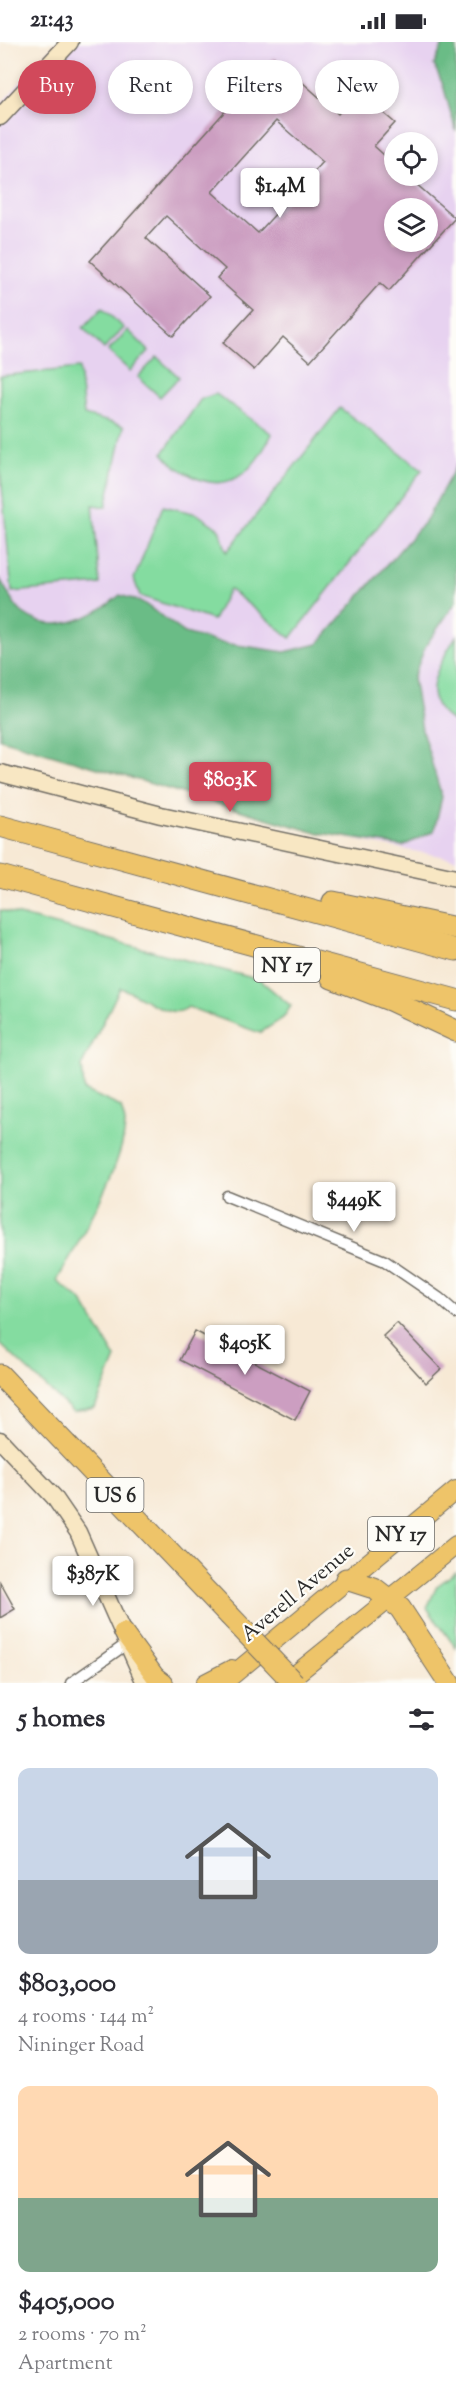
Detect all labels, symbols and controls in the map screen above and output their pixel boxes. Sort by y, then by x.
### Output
text: 21:43 [30,5,73,37]
chip: Buy [18,60,96,114]
chip: Rent [108,60,193,114]
chip: Filters [205,60,303,114]
chip: New [315,60,399,114]
map controls [384,132,438,252]
button: locate [384,132,438,186]
pin: $1.4M [238,168,322,219]
text: $1.4M [255,173,305,202]
button: layers [384,198,438,252]
pin: $803K [188,762,272,813]
text: $803K [203,767,257,796]
road number: NY 17 [254,948,320,982]
pin: $449K [312,1182,396,1233]
text: $449K [327,1187,381,1216]
pin: $405K [203,1325,287,1376]
text: $405K [219,1330,271,1359]
road number: US 6 [86,1478,144,1512]
road number: NY 17 [368,1517,434,1551]
street label: Averell Avenue [235,1537,362,1650]
pin: $387K [51,1556,135,1607]
text: $387K [66,1561,120,1590]
text: 5 homes [18,1701,105,1738]
icon: filters [405,1703,438,1736]
icon: home [174,1807,282,1915]
text: $803,000 [18,1966,116,2003]
text: 4 rooms · 144 m² [18,2003,154,2032]
text: Nininger Road [18,2032,144,2061]
icon: home [174,2125,282,2233]
text: $405,000 [18,2284,114,2321]
text: 2 rooms · 70 m² [18,2321,147,2350]
text: Apartment [18,2350,113,2379]

